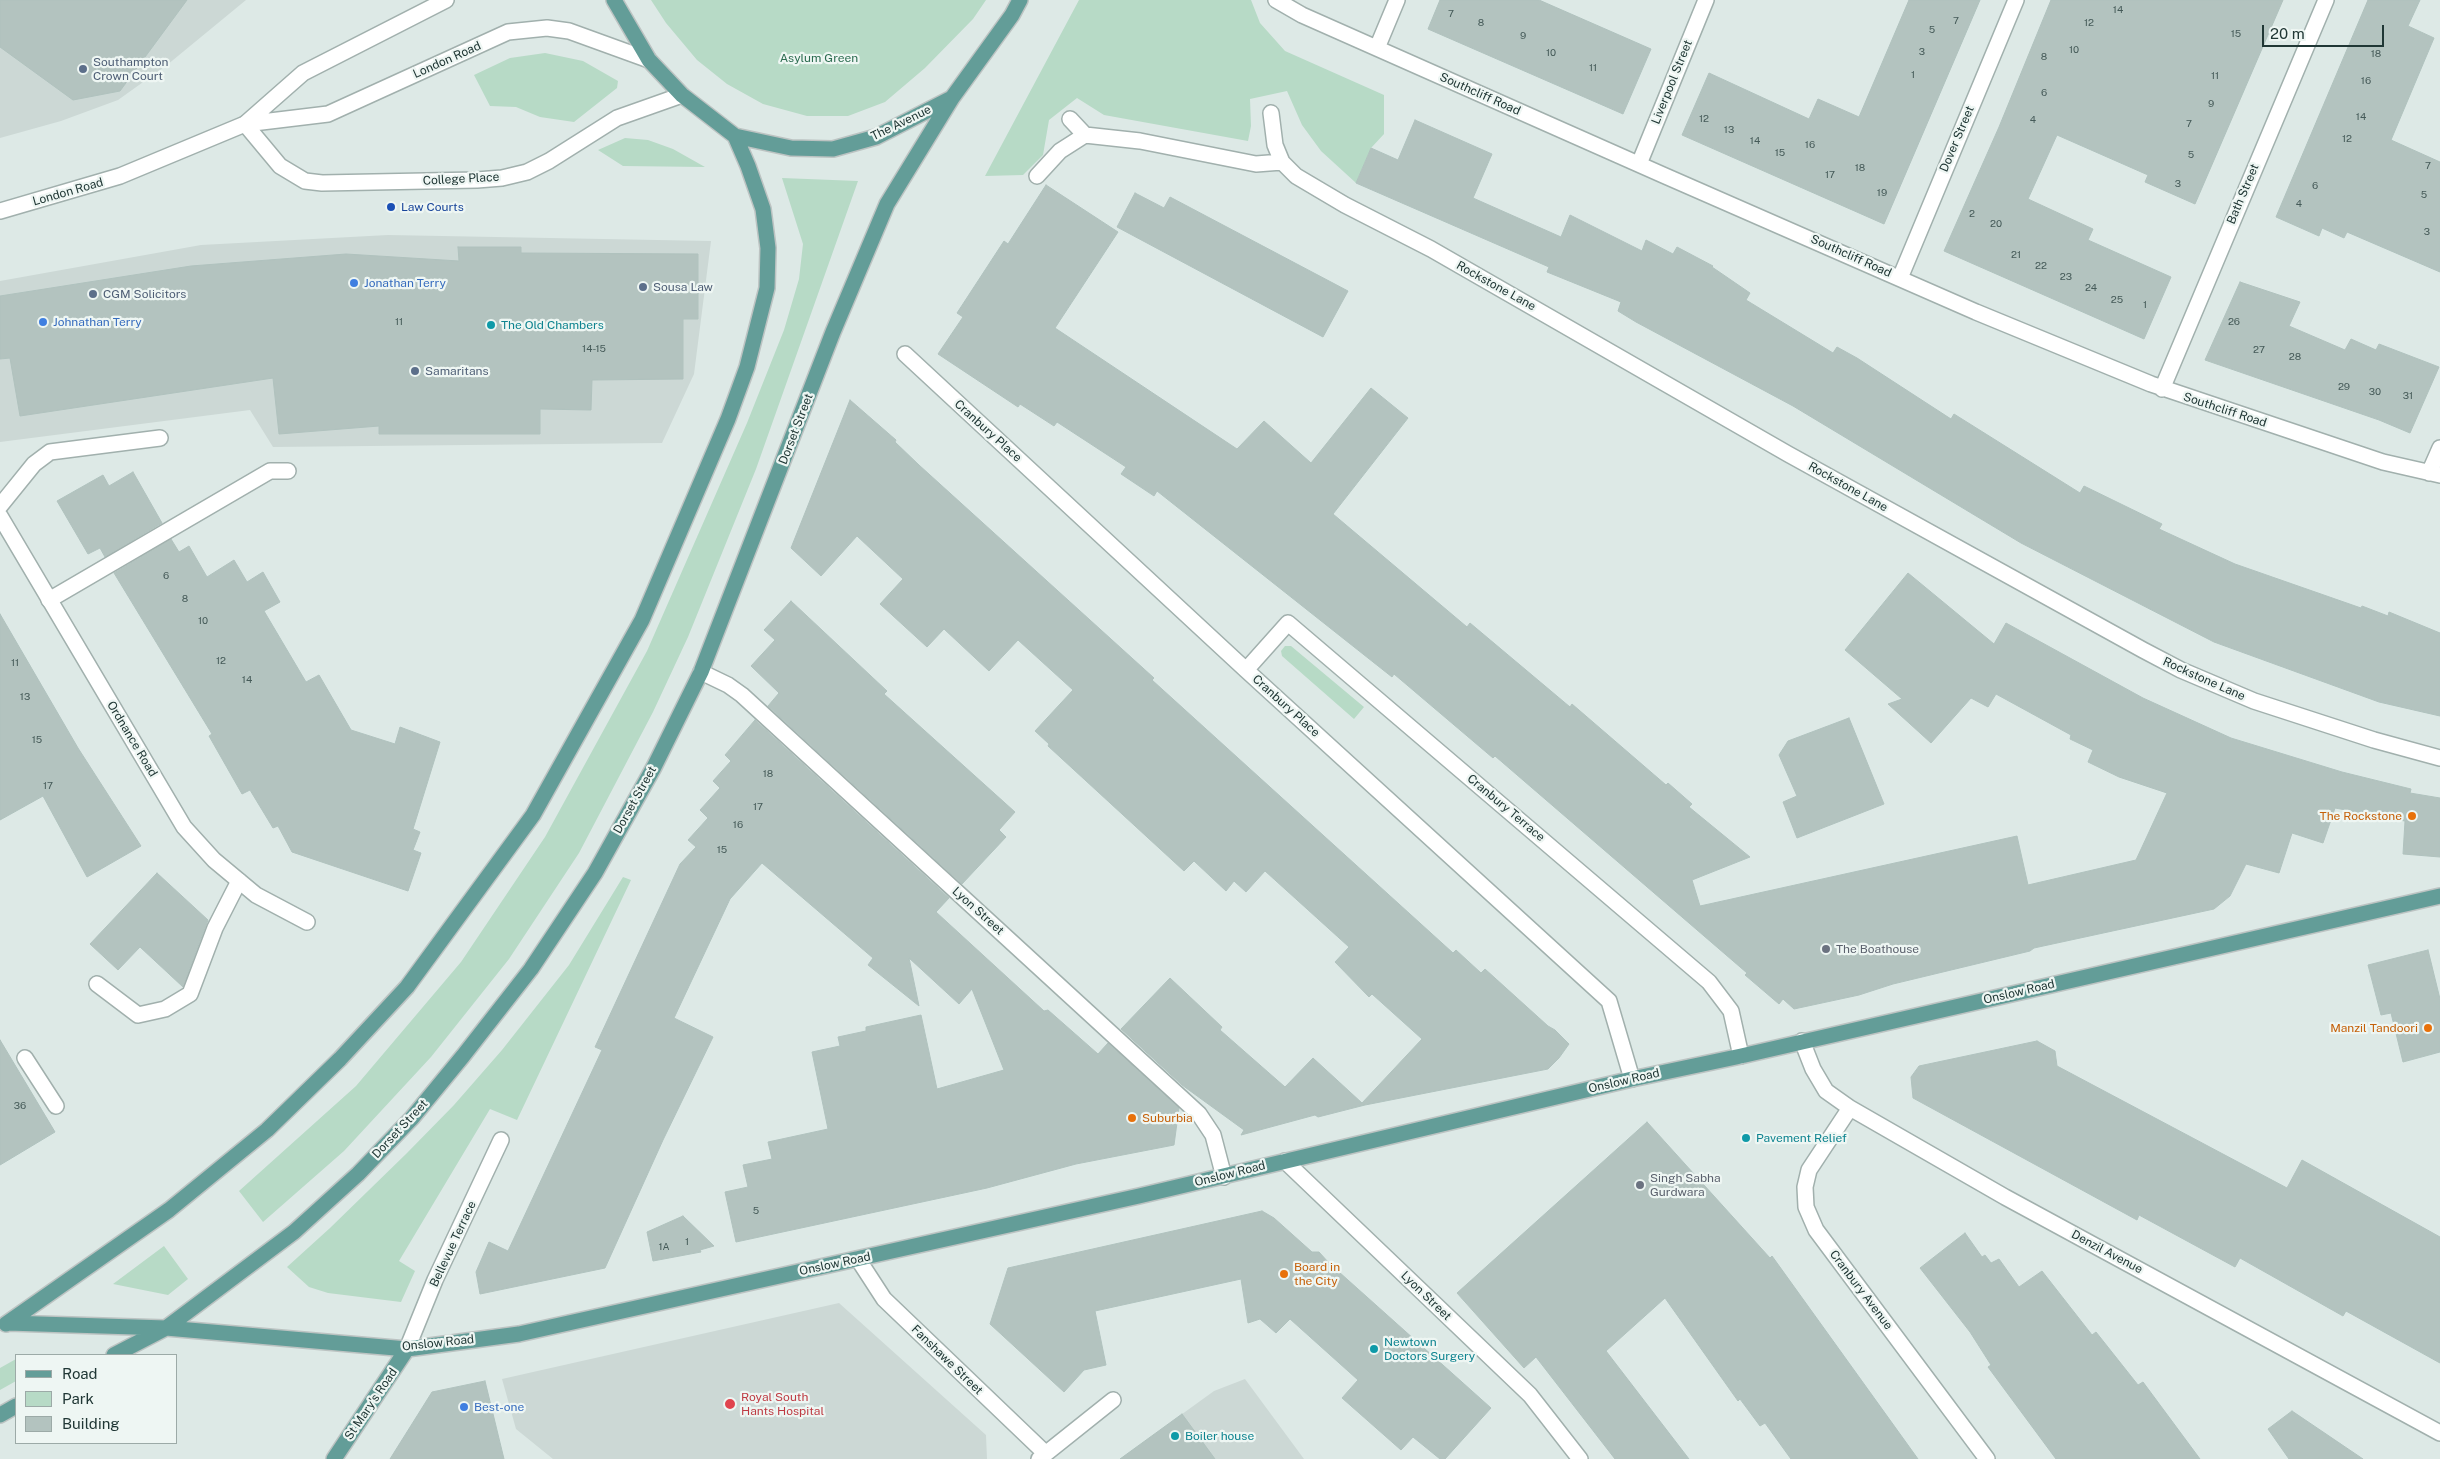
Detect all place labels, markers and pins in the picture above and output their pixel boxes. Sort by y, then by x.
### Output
place label: Southampton Crown Court [93,55,168,83]
marker: Southampton Crown Court [77,63,89,75]
place label: Law Courts [401,200,464,214]
marker: Law Courts [385,201,397,213]
place label: Jonathan Terry [364,276,446,290]
marker: Jonathan Terry [348,277,360,289]
place label: Sousa Law [653,280,713,294]
marker: Sousa Law [637,281,649,293]
place label: CGM Solicitors [103,287,186,301]
marker: CGM Solicitors [87,288,99,300]
place label: Johnathan Terry [53,315,142,329]
marker: Johnathan Terry [37,316,49,328]
place label: The Old Chambers [501,318,604,332]
marker: The Old Chambers [485,319,497,331]
place label: Samaritans [425,364,488,378]
marker: Samaritans [409,365,421,377]
place label: The Rockstone [2320,809,2402,823]
marker: The Rockstone [2406,810,2418,822]
place label: The Boathouse [1836,942,1919,956]
marker: The Boathouse [1820,943,1832,955]
place label: Manzil Tandoori [2330,1021,2418,1035]
marker: Manzil Tandoori [2422,1022,2434,1034]
place label: Suburbia [1142,1111,1193,1125]
marker: Suburbia [1126,1112,1138,1124]
place label: Pavement Relief [1756,1131,1847,1145]
marker: Pavement Relief [1740,1132,1752,1144]
place label: Singh Sabha Gurdwara [1650,1171,1721,1199]
marker: Singh Sabha Gurdwara [1634,1179,1646,1191]
place label: Board in the City [1294,1260,1340,1288]
marker: Board in the City [1278,1268,1290,1280]
place label: Newtown Doctors Surgery [1384,1335,1475,1363]
marker: Newtown Doctors Surgery [1368,1343,1380,1355]
place label: Royal South Hants Hospital [741,1390,824,1418]
marker: Royal South Hants Hospital [723,1397,737,1411]
place label: Best-one [474,1400,524,1414]
marker: Best-one [458,1401,470,1413]
place label: Boiler house [1185,1429,1254,1443]
marker: Boiler house [1169,1430,1181,1442]

